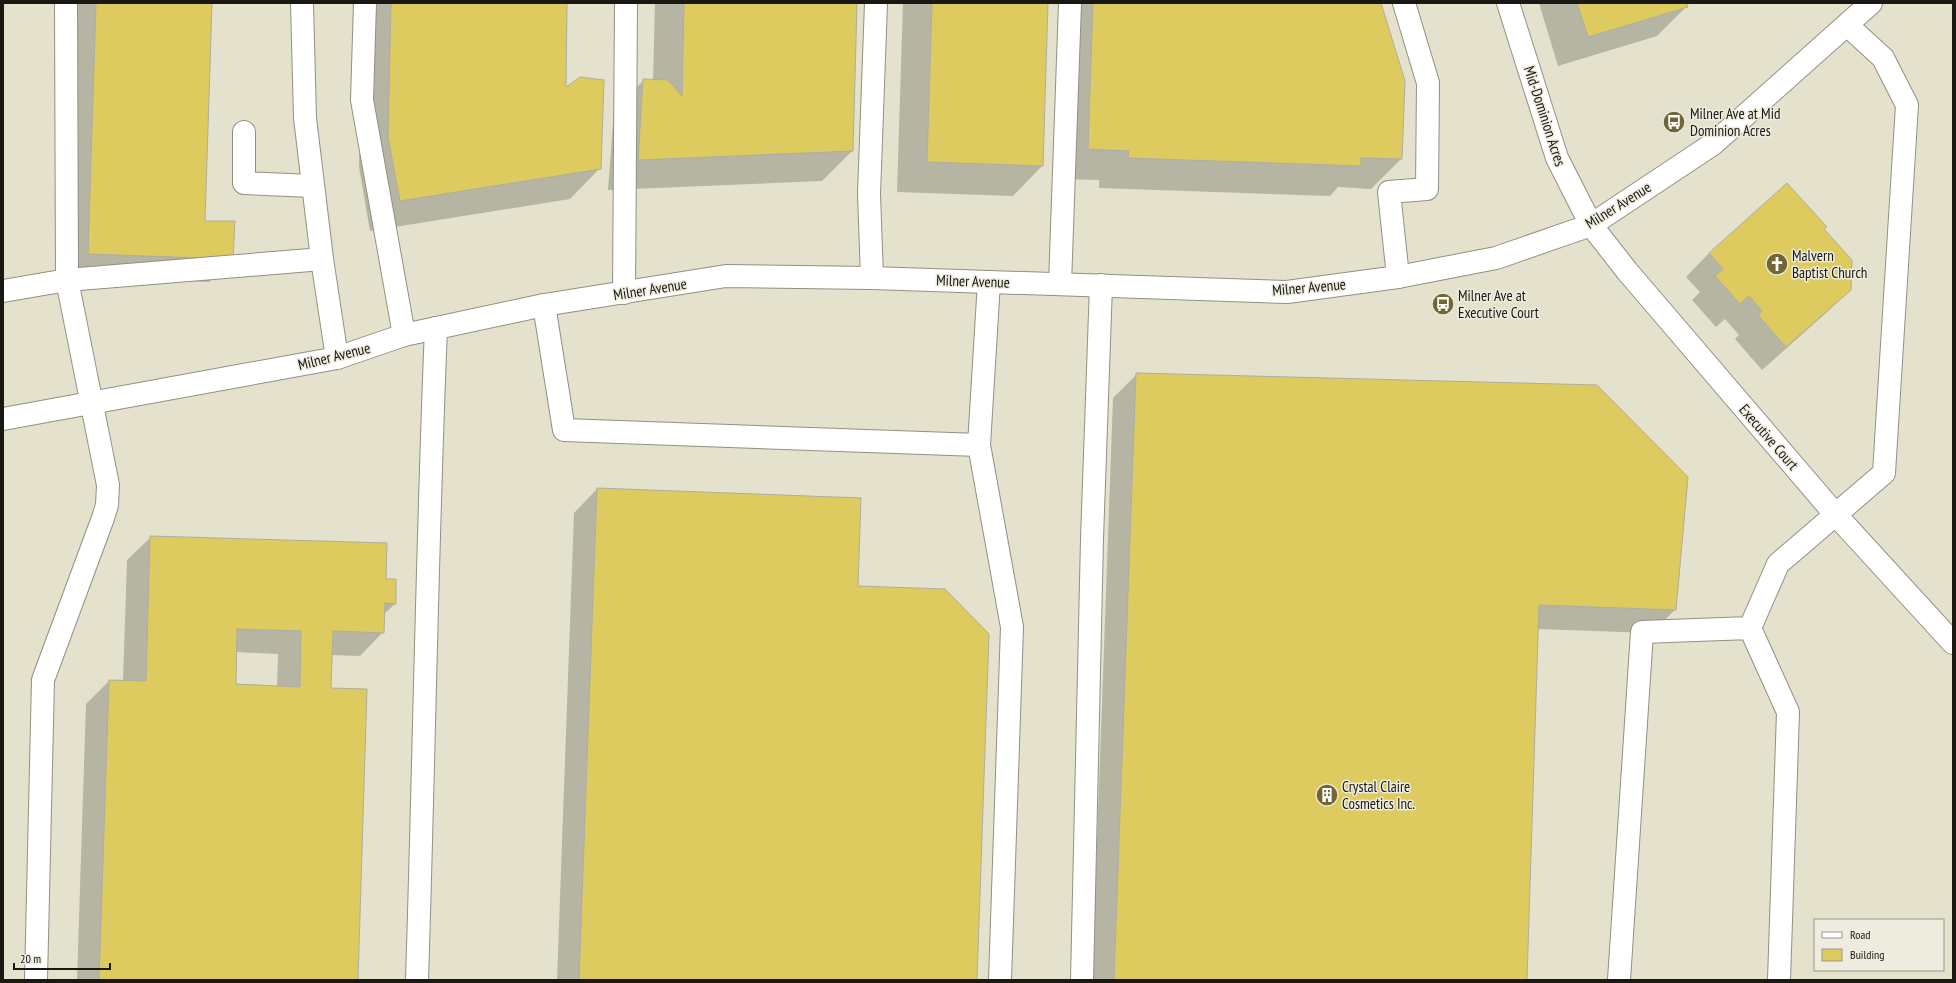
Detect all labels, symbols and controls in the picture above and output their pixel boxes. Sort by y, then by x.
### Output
street label: Mid-Dominion Acres [1520,63,1570,169]
place label: Milner Ave at Mid Dominion Acres [1690,104,1780,140]
bus stop icon: Milner Ave at Mid Dominion Acres [1661,109,1687,135]
street label: Milner Avenue [1582,177,1654,233]
place label: Malvern Baptist Church [1792,246,1867,282]
church icon: Malvern Baptist Church [1764,251,1790,277]
street label: Milner Avenue [936,270,1010,292]
street label: Milner Avenue [612,274,688,304]
street label: Milner Avenue [1271,274,1347,300]
place label: Milner Ave at Executive Court [1458,286,1539,322]
bus stop icon: Milner Ave at Executive Court [1430,291,1456,317]
street label: Milner Avenue [296,338,372,374]
street label: Executive Court [1735,400,1803,474]
place label: Crystal Claire Cosmetics Inc. [1342,777,1415,813]
building icon: Crystal Claire Cosmetics Inc. [1314,782,1340,808]
legend [1814,919,1944,971]
text: Road [1850,927,1870,942]
scale bar [14,945,110,971]
text: Building [1850,947,1885,962]
text: 20 m [20,951,41,966]

